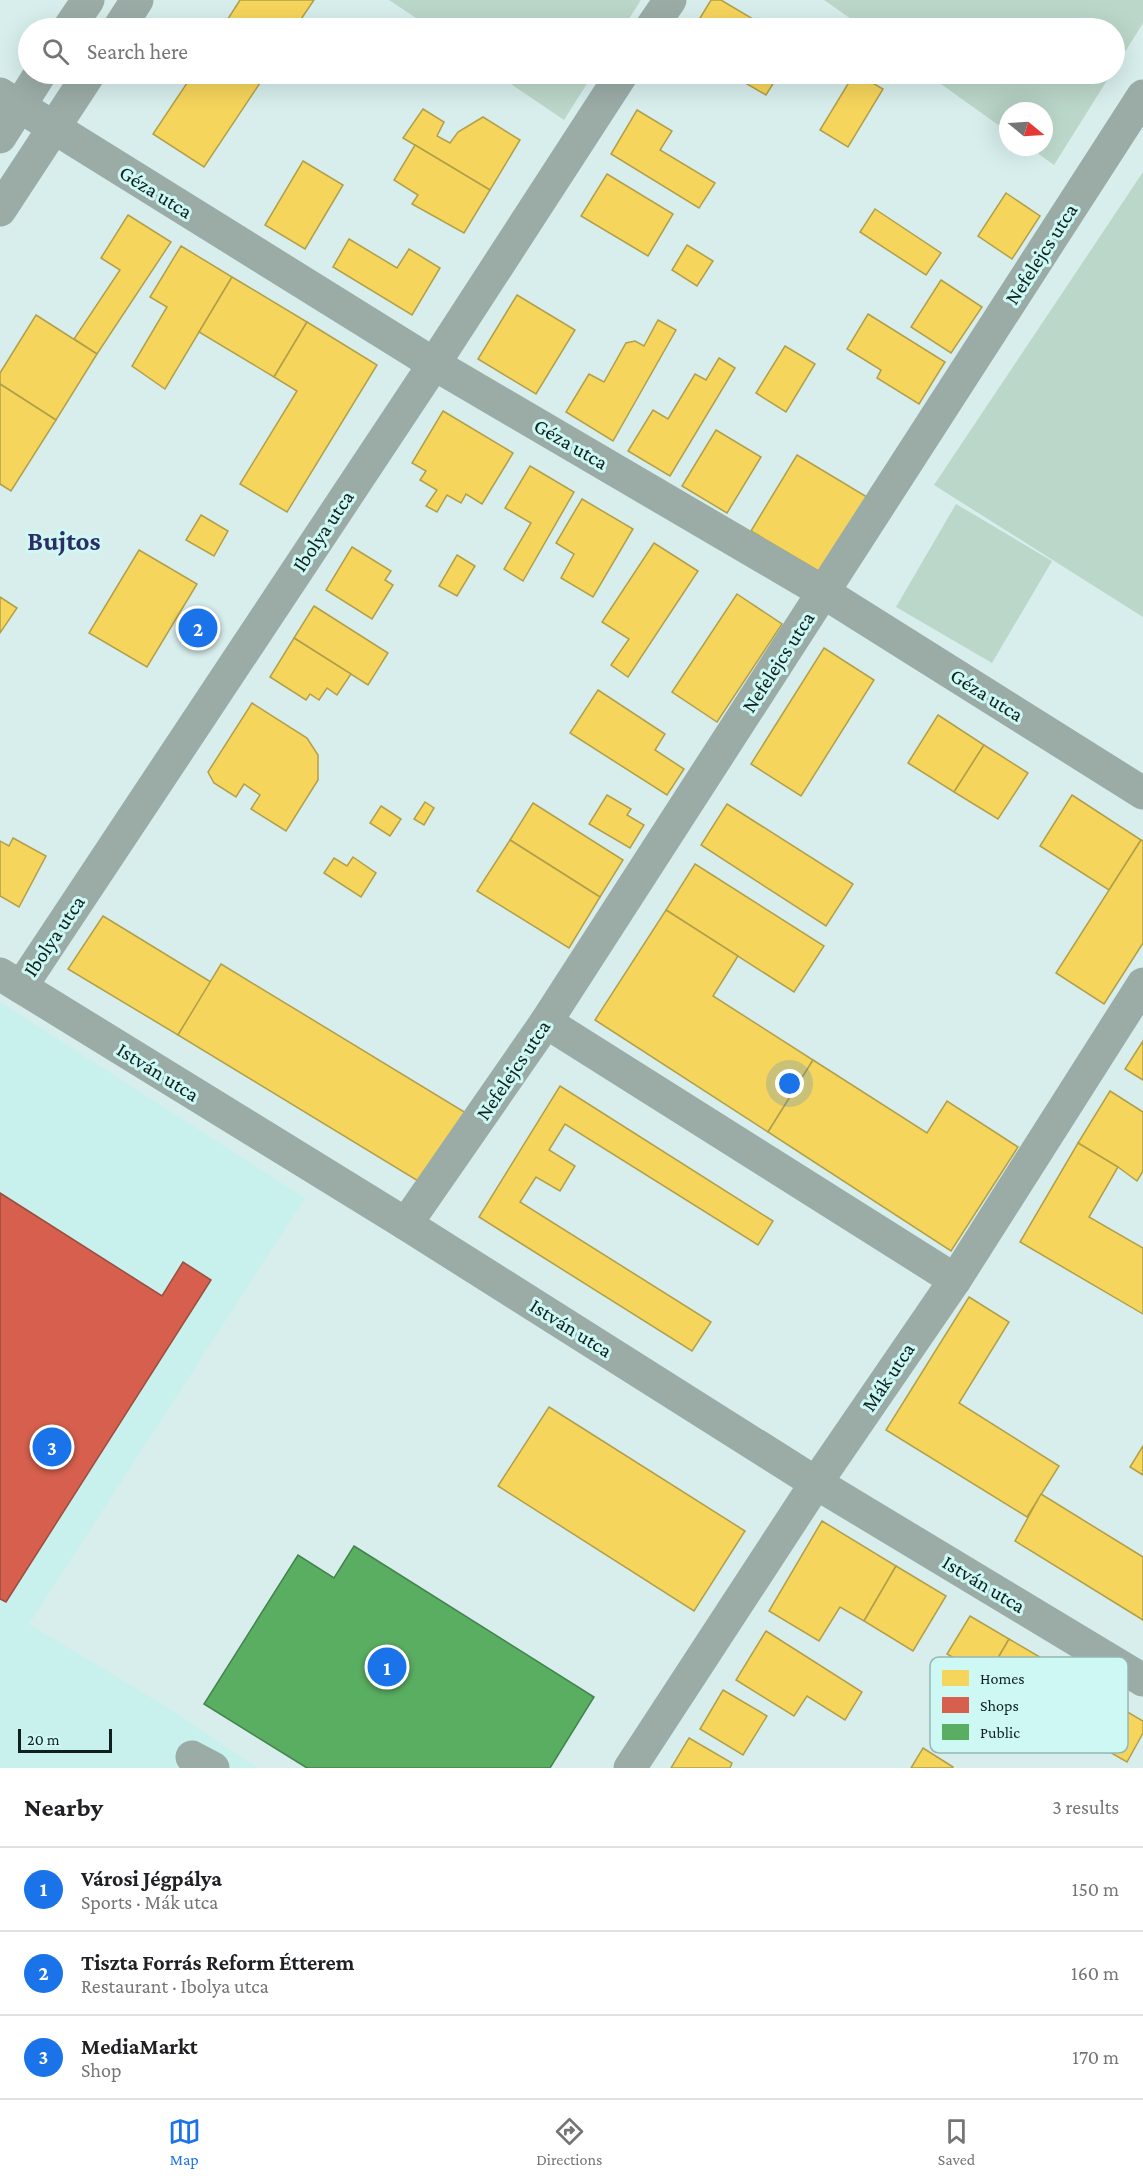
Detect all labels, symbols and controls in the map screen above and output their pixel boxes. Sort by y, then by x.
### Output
search box [18,18,1125,84]
icon: search [39,35,72,68]
text: Search here [87,39,188,64]
north arrow [999,102,1053,156]
street label: Géza utca [115,160,197,224]
street label: Nefelejcs utca [999,199,1083,309]
street label: Géza utca [530,413,613,475]
street label: Ibolya utca [287,486,359,576]
district label: Bujtos [27,526,101,556]
pin: 2 [178,606,218,650]
street label: Nefelejcs utca [736,607,820,717]
street label: Géza utca [946,663,1028,727]
street label: Ibolya utca [18,891,90,981]
street label: Nefelejcs utca [471,1015,555,1125]
street label: István utca [113,1037,204,1107]
your location [775,1069,804,1098]
street label: István utca [526,1293,617,1363]
street label: Mák utca [856,1338,920,1416]
pin: 3 [32,1424,72,1470]
street label: István utca [938,1550,1030,1618]
pin: 1 [368,1644,406,1690]
legend [930,1657,1128,1753]
text: Homes [980,1670,1025,1687]
text: Shops [980,1697,1019,1715]
text: Public [980,1724,1020,1741]
scale bar [18,1726,112,1754]
text: 20 m [27,1731,60,1748]
text: Nearby [24,1793,103,1822]
text: 3 results [1052,1796,1119,1818]
text: Városi Jégpálya [81,1866,222,1891]
text: 1 [40,1878,47,1900]
text: 150 m [1072,1878,1119,1900]
text: Sports · Mák utca [81,1891,218,1913]
text: Tiszta Forrás Reform Étterem [81,1950,354,1975]
text: 2 [38,1962,49,1984]
text: 160 m [1071,1962,1119,1984]
text: Restaurant · Ibolya utca [81,1975,269,1997]
text: MediaMarkt [81,2034,198,2059]
text: 3 [39,2046,48,2068]
text: 170 m [1072,2046,1119,2068]
text: Shop [81,2059,122,2081]
tab: Map [168,2115,201,2168]
tab: Directions [536,2115,602,2168]
tab: Saved [938,2115,975,2168]

